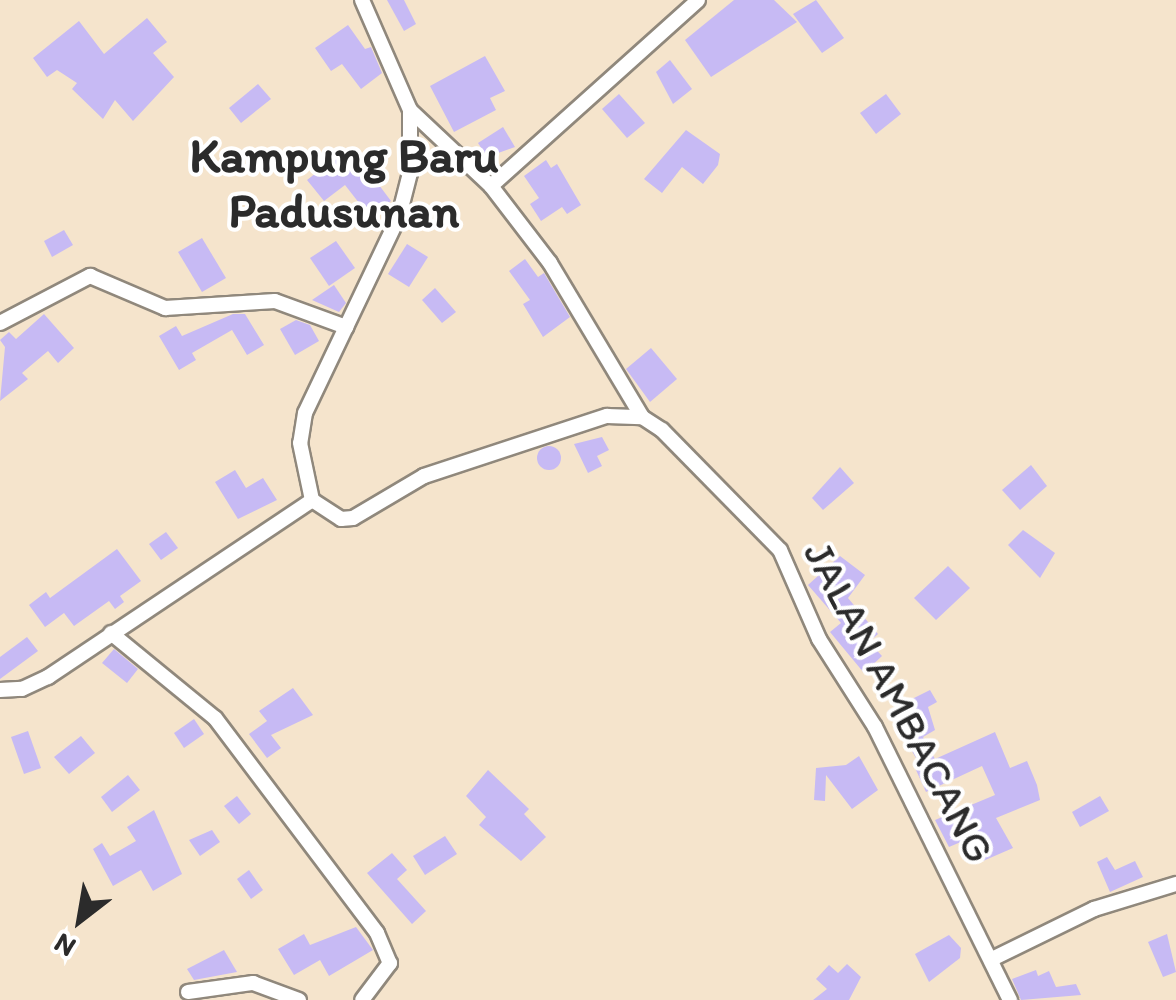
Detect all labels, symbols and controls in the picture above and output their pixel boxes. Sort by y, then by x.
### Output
district label: Kampung Baru Padusunan [189,126,499,239]
street label: JALAN AMBACANG [793,533,1005,871]
north arrow [30,870,130,970]
text: N [48,926,81,965]

